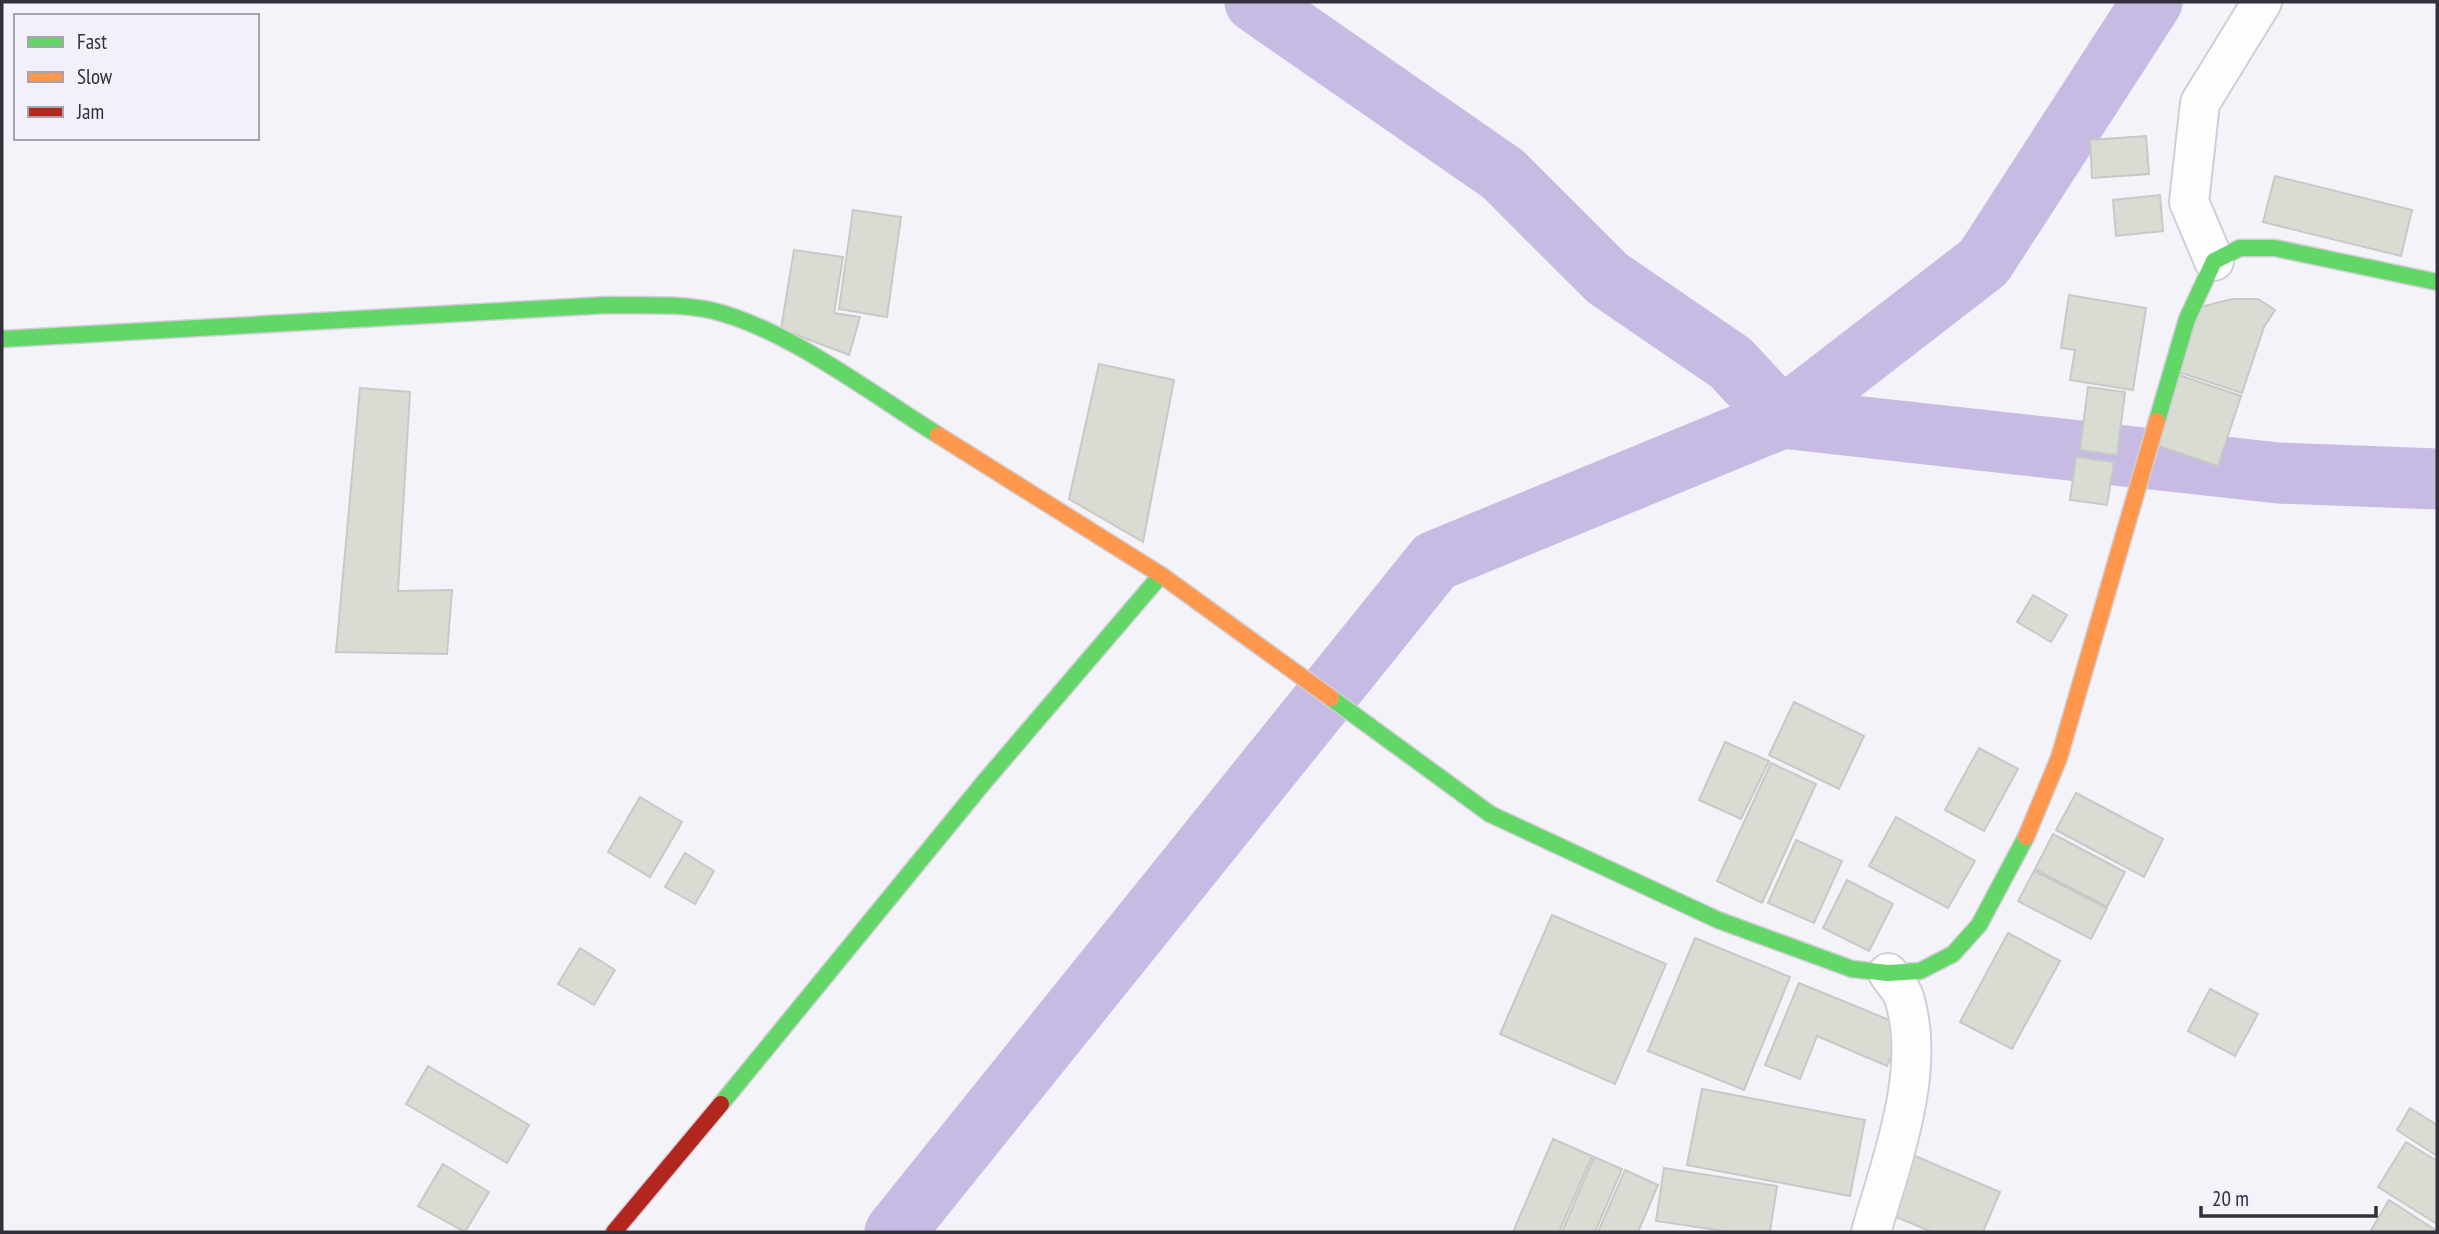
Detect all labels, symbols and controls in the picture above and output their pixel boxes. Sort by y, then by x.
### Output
legend [14,14,259,140]
text: Fast [77,28,107,55]
text: Slow [77,63,113,90]
text: Jam [76,98,104,125]
scale bar [2201,1174,2376,1218]
text: 20 m [2212,1185,2249,1212]

